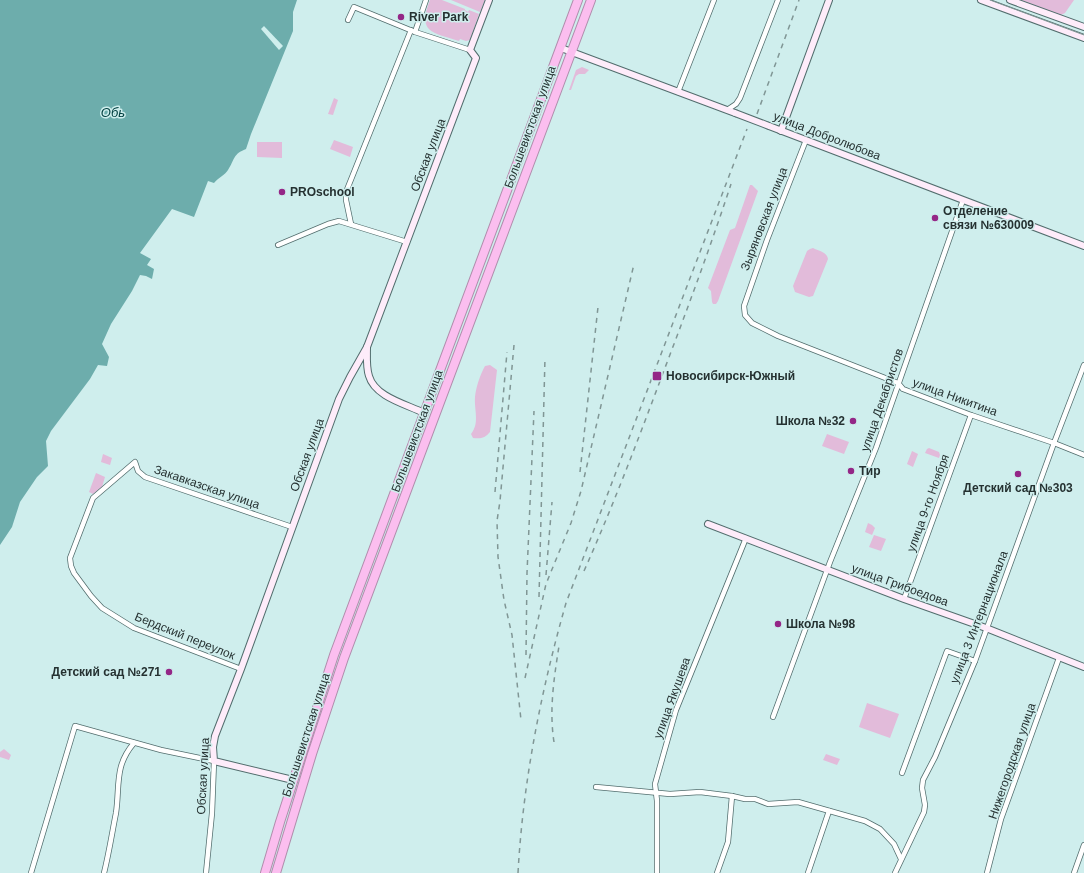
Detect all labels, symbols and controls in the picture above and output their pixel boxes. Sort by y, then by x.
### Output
place label: River Park [409,10,469,24]
marker: River Park [396,12,406,22]
street label: Большевистская улица [501,64,559,190]
water label: Обь [101,105,125,120]
street label: улица Добролюбова [771,109,883,163]
street label: Обская улица [408,116,448,193]
street label: Зыряновская улица [738,165,790,273]
place label: PROschool [290,185,355,199]
marker: PROschool [277,187,287,197]
place label: Отделение связи №630009 [943,204,1034,232]
marker: Отделение связи №630009 [930,213,940,223]
street label: улица Декабристов [858,347,906,453]
street label: Большевистская улица [388,368,446,494]
place label: Новосибирск-Южный [666,369,795,383]
marker: Новосибирск-Южный [651,370,663,382]
street label: улица Никитина [911,375,1000,419]
place label: Школа №32 [776,414,845,428]
street label: Обская улица [287,416,327,494]
marker: Школа №32 [848,416,858,426]
street label: улица 9-го Ноября [904,452,952,554]
street label: Закавказская улица [152,462,262,512]
place label: Тир [859,464,881,478]
marker: Тир [846,466,856,476]
marker: Детский сад №303 [1013,469,1023,479]
place label: Детский сад №303 [963,481,1073,495]
street label: улица 3 Интернационала [947,548,1011,685]
street label: улица Грибоедова [850,561,951,609]
street label: Бердский переулок [133,609,238,663]
place label: Школа №98 [786,617,856,631]
marker: Школа №98 [773,619,783,629]
street label: улица Якушева [651,655,693,741]
place label: Детский сад №271 [51,665,161,679]
marker: Детский сад №271 [164,667,174,677]
street label: Большевистская улица [279,671,333,799]
street label: Нижегородская улица [986,701,1039,821]
street label: Обская улица [194,737,212,815]

